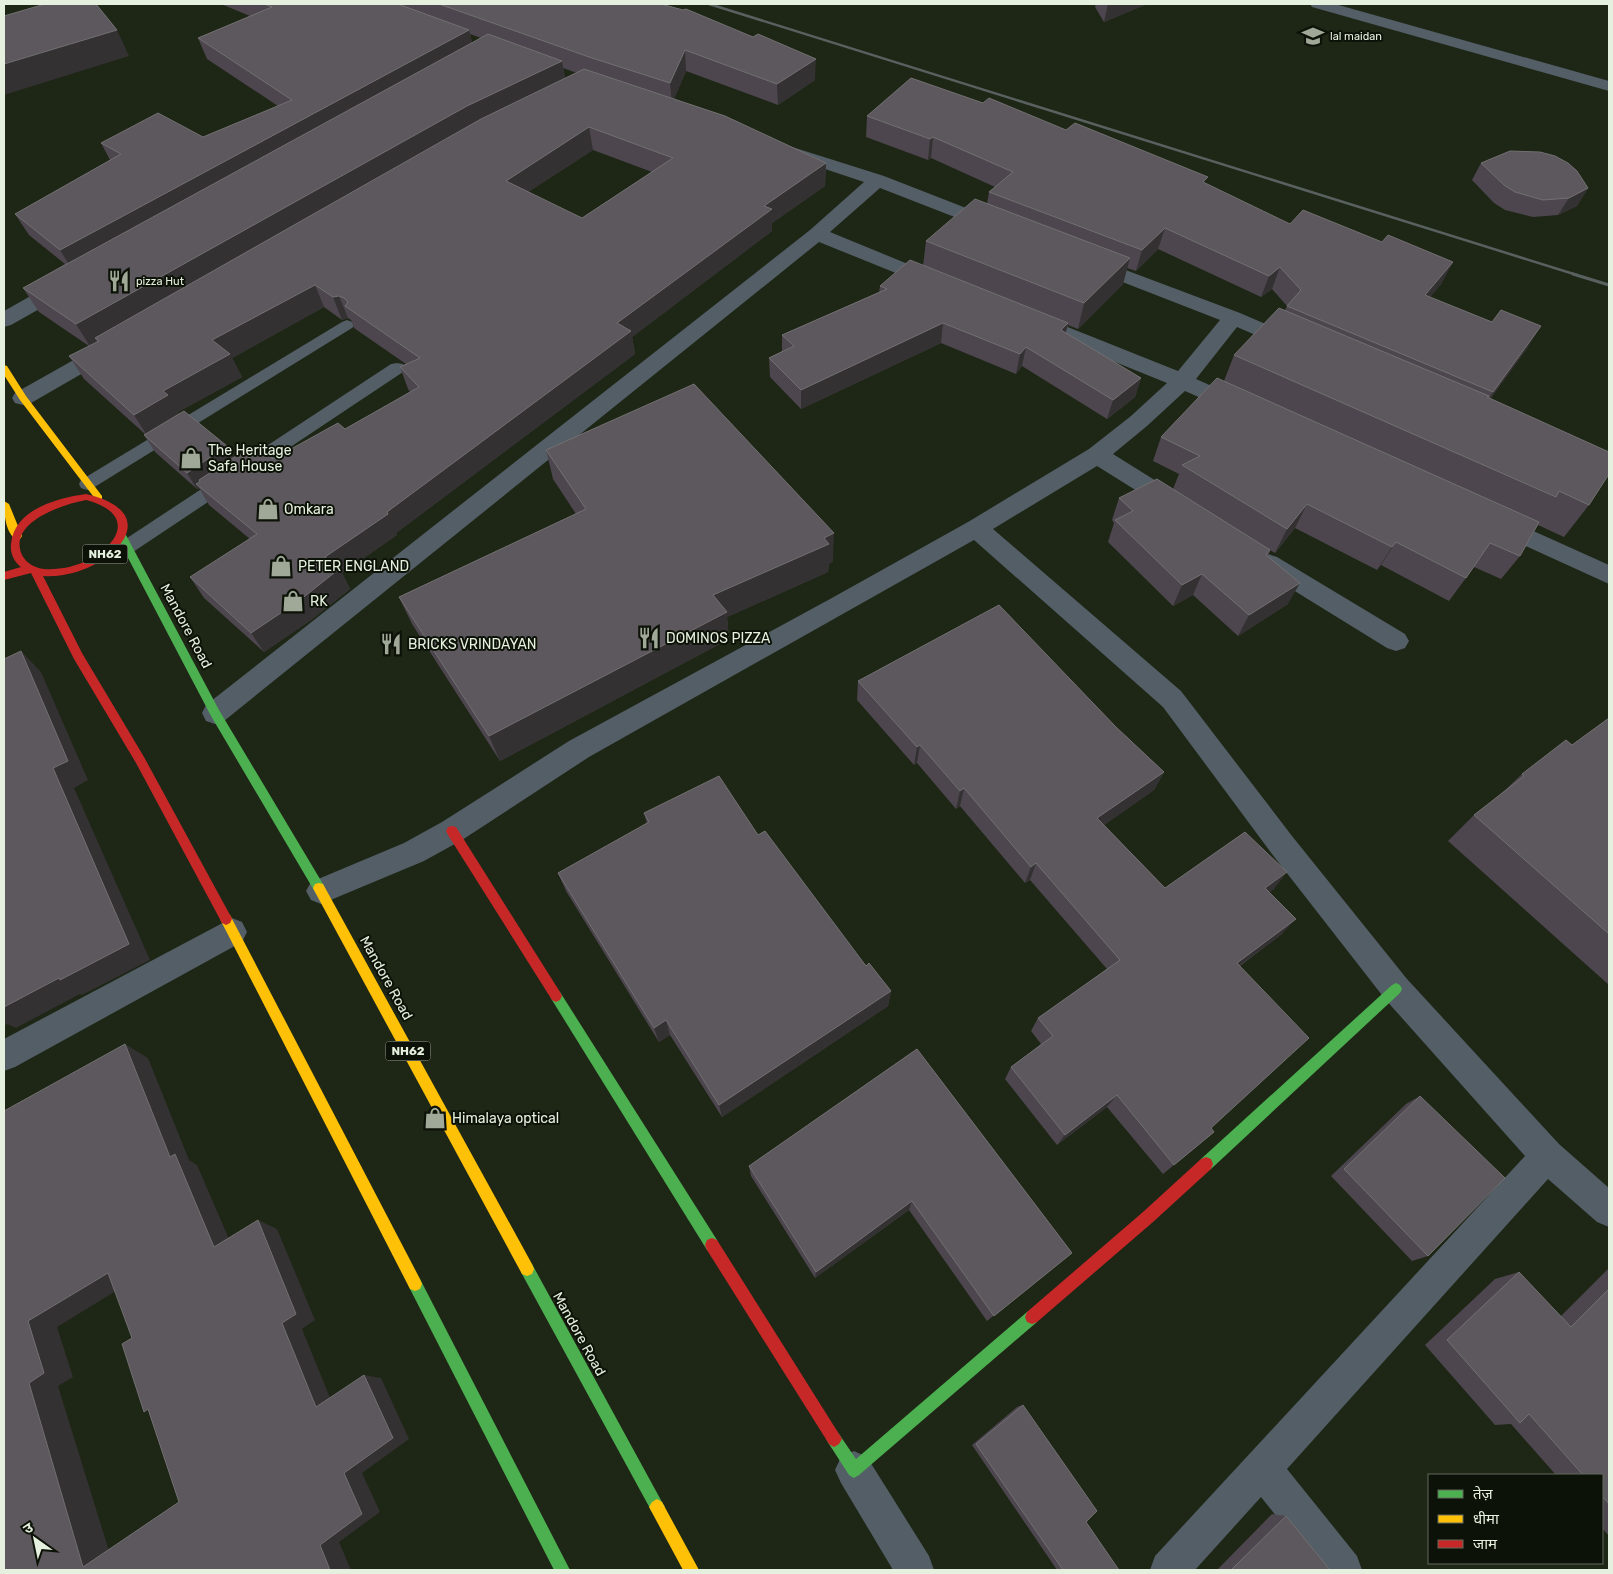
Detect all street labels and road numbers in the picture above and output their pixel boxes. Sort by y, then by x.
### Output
road number: NH62 [82,544,128,564]
street label: Mandore Road [157,581,215,671]
street label: Mandore Road [356,933,416,1023]
road number: NH62 [386,1042,430,1060]
street label: Mandore Road [549,1289,609,1379]

